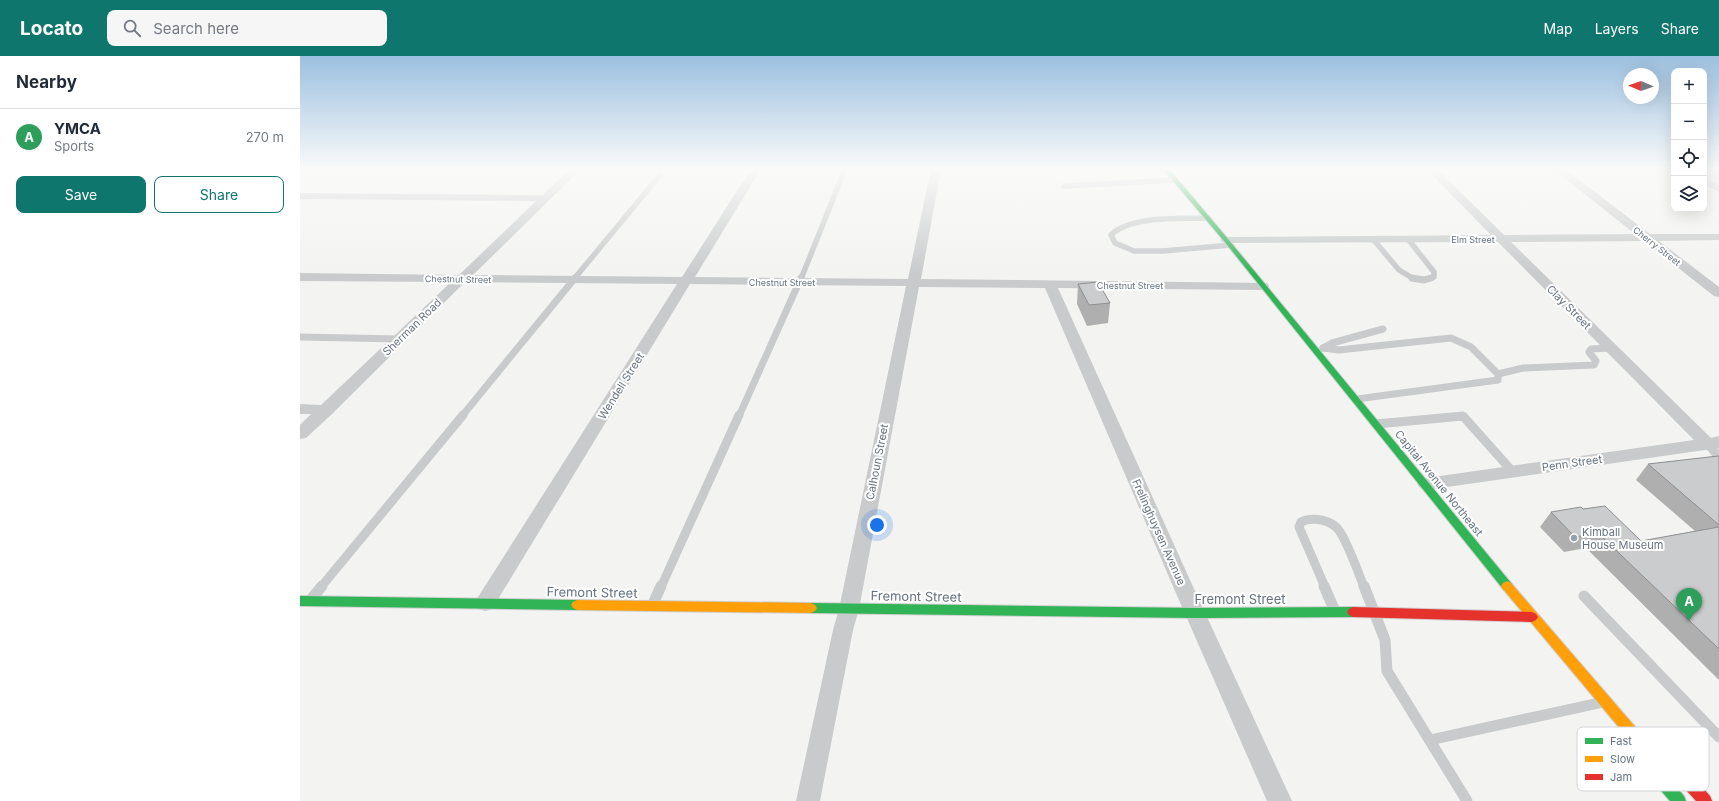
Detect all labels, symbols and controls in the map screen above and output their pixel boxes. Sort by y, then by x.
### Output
search box [107,10,387,46]
text: Locato [20,17,83,40]
icon: search [121,17,143,39]
text: Search here [153,19,239,38]
text: Map [1544,20,1573,37]
text: Layers [1595,20,1639,37]
text: Share [1661,20,1699,37]
north arrow [1623,68,1659,104]
map controls [1671,68,1707,212]
button: + [1671,68,1707,104]
text: Nearby [16,72,77,92]
button: − [1671,104,1707,140]
text: YMCA [54,119,101,138]
text: A [24,129,34,145]
text: 270 m [246,129,284,145]
text: Sports [54,138,94,154]
button: locate [1671,140,1707,176]
button: Save [16,176,146,213]
button: Share [154,176,284,213]
button: layers [1671,176,1707,212]
street label: Cherry Street [1631,224,1683,268]
street label: Elm Street [1451,234,1495,245]
street label: Chestnut Street [425,273,491,285]
street label: Chestnut Street [749,277,815,288]
street label: Chestnut Street [1097,280,1163,291]
street label: Clay Street [1544,282,1594,332]
street label: Sherman Road [380,295,444,359]
street label: Wendell Street [595,350,647,422]
street label: Calhoun Street [863,422,891,501]
street label: Capital Avenue Northeast [1392,427,1486,539]
street label: Penn Street [1541,452,1603,474]
street label: Frelinghuysen Avenue [1129,477,1189,587]
your location [867,515,887,535]
place label: Kimball House Museum [1582,525,1663,552]
marker: Kimball House Museum [1569,533,1579,543]
street label: Fremont Street [546,583,638,601]
street label: Fremont Street [870,587,962,605]
pin: A [1676,588,1702,621]
street label: Fremont Street [1194,591,1286,607]
legend [1577,727,1709,791]
text: Fast [1610,734,1632,748]
text: Slow [1610,752,1635,766]
text: Jam [1610,770,1632,784]

